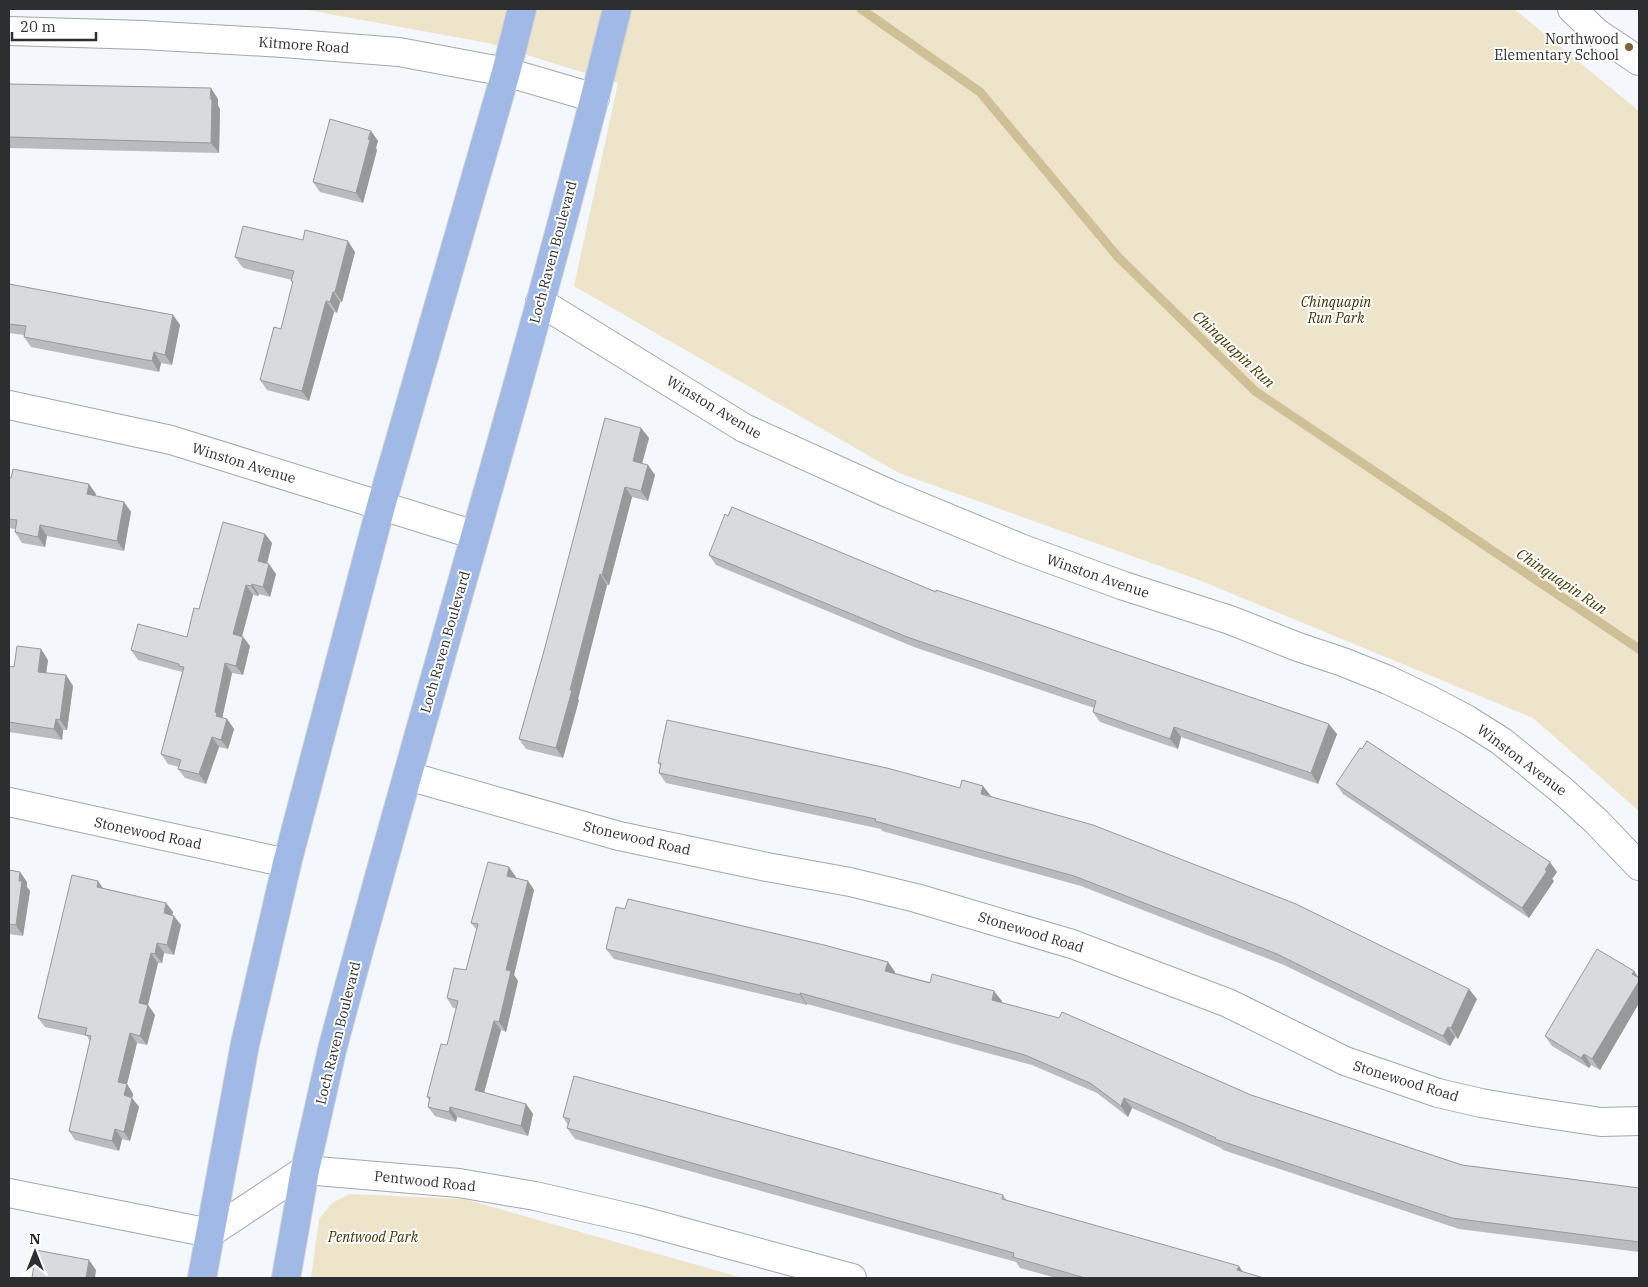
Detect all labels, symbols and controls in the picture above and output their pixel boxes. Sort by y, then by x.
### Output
scale bar [12,10,96,42]
text: 20 m [20,17,56,36]
place label: Northwood Elementary School [1494,30,1619,64]
street label: Kitmore Road [258,33,350,57]
marker: Northwood Elementary School [1623,41,1635,53]
street label: Loch Raven Boulevard [525,178,581,325]
park label: Chinquapin Run Park [1301,293,1371,327]
water label: Chinquapin Run [1189,306,1279,392]
street label: Winston Avenue [663,372,765,442]
street label: Winston Avenue [190,439,298,487]
water label: Chinquapin Run [1513,544,1611,619]
street label: Winston Avenue [1044,550,1152,602]
street label: Loch Raven Boulevard [416,569,474,715]
street label: Winston Avenue [1474,720,1570,800]
street label: Stonewood Road [93,813,204,853]
street label: Stonewood Road [582,817,693,859]
street label: Stonewood Road [976,907,1086,957]
street label: Loch Raven Boulevard [312,959,365,1106]
street label: Stonewood Road [1351,1056,1461,1106]
street label: Pentwood Road [373,1167,477,1195]
north arrow [10,1227,60,1277]
park label: Pentwood Park [327,1228,419,1246]
text: N [29,1230,41,1248]

